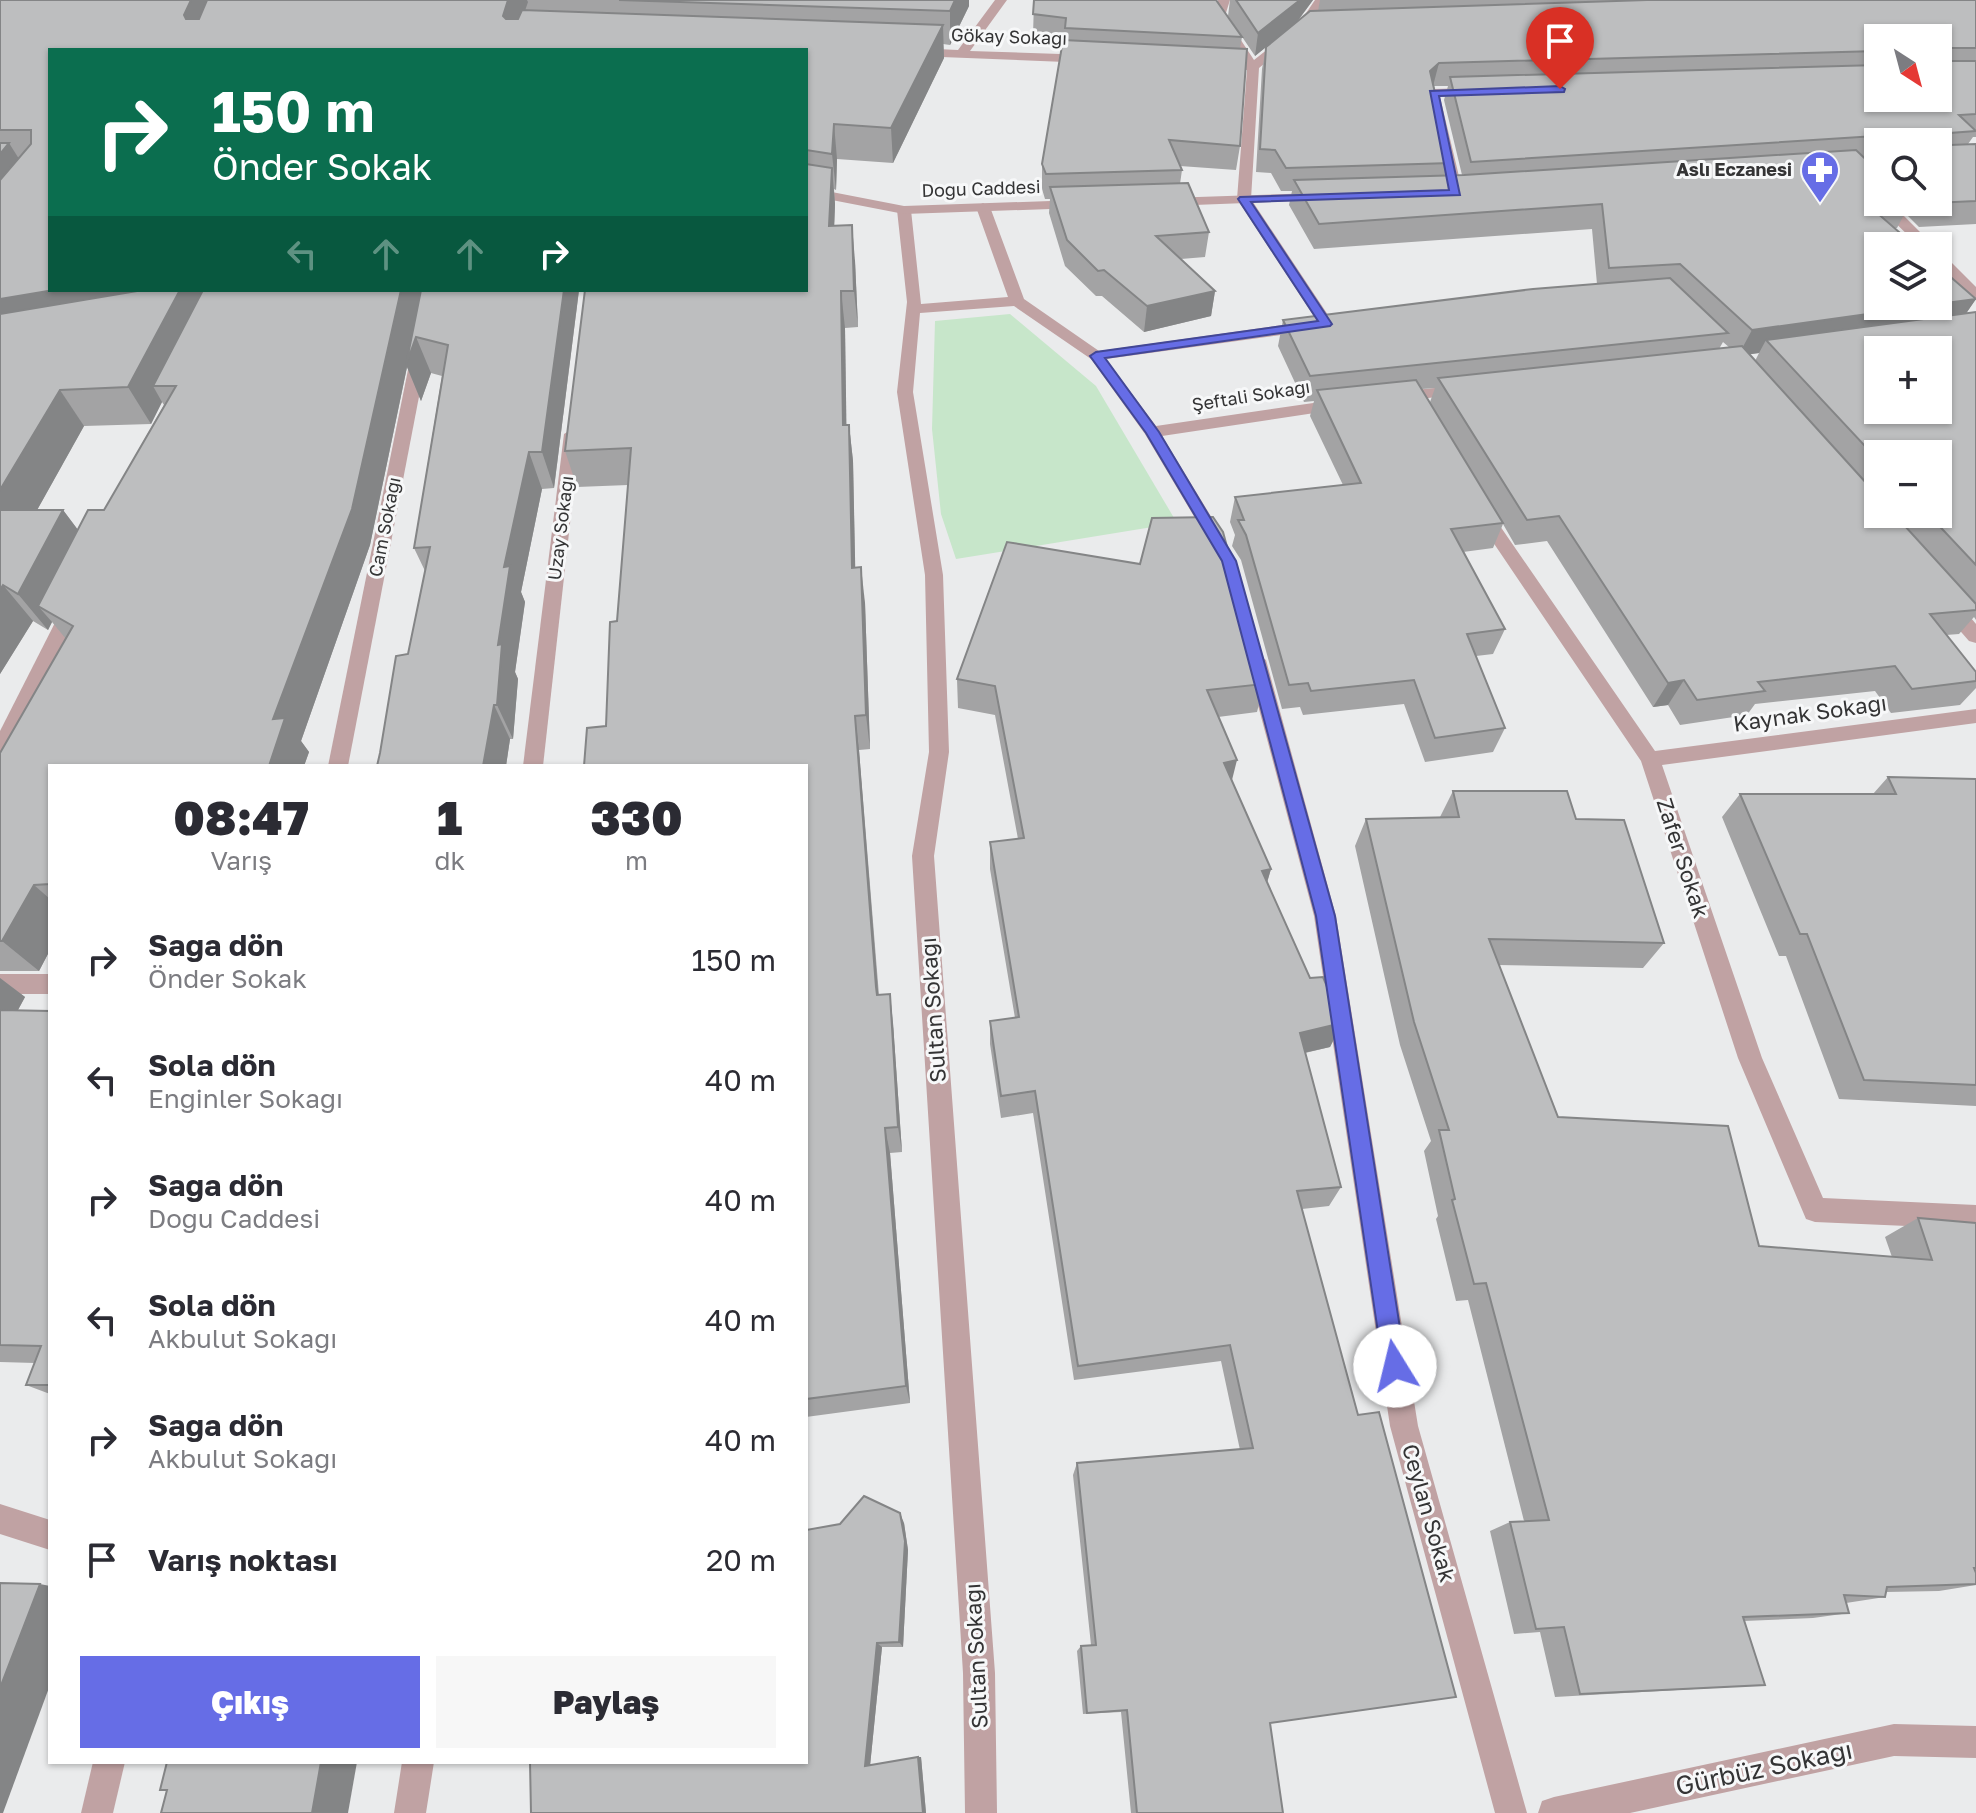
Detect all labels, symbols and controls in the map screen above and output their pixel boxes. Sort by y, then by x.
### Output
pin [1526,7,1594,89]
icon: arrive [1538,19,1582,63]
street label: Gökay Sokağı [951,23,1068,49]
north arrow [1864,24,1952,112]
map controls [1864,24,1952,528]
text: 150 m [212,77,374,144]
icon: right [80,80,184,184]
button: search [1864,128,1952,216]
text: Önder Sokak [212,145,432,188]
pharmacy icon: Aslı Eczanesi [1799,149,1841,204]
place label: Aslı Eczanesi [1676,158,1792,180]
street label: Doğu Caddesi [921,175,1041,201]
icon: left [280,232,324,276]
icon: ahead [364,232,408,276]
icon: ahead [448,232,492,276]
icon: right [532,232,576,276]
button: layers [1864,232,1952,320]
button: + [1864,336,1952,424]
street label: Şeftali Sokağı [1190,375,1312,415]
button: − [1864,440,1952,528]
street label: Uzay Sokağı [543,474,577,581]
street label: Cam Sokağı [364,475,404,579]
street label: Kaynak Sokağı [1732,688,1888,737]
text: 08:47 [173,788,309,846]
text: 1 [437,788,462,846]
text: 330 [590,788,683,846]
street label: Zafer Sokak [1651,794,1716,921]
text: Varış [210,845,272,876]
text: dk [434,845,465,876]
text: m [625,845,648,876]
text: Sağa dön [148,927,283,963]
street label: Sultan Sokağı [914,936,951,1084]
icon: right [80,938,124,982]
text: 150 m [691,942,776,978]
text: Önder Sokak [148,963,307,994]
text: Sola dön [148,1047,276,1083]
icon: left [80,1058,124,1102]
text: 40 m [705,1062,776,1098]
text: Enginler Sokağı [148,1083,343,1114]
text: Sağa dön [148,1167,283,1203]
icon: right [80,1178,124,1222]
text: 40 m [705,1182,776,1218]
text: Doğu Caddesi [148,1203,320,1234]
text: Sola dön [148,1287,276,1323]
icon: left [80,1298,124,1342]
text: 40 m [705,1302,776,1338]
text: Akbulut Sokağı [148,1323,337,1354]
position arrow [1353,1324,1437,1408]
text: Sağa dön [148,1407,283,1443]
icon: right [80,1418,124,1462]
text: 40 m [705,1422,776,1458]
street label: Ceylan Sokak [1397,1441,1462,1585]
text: Akbulut Sokağı [148,1443,337,1474]
icon: arrive [80,1538,124,1582]
text: Varış noktası [148,1542,337,1578]
text: 20 m [706,1542,776,1578]
street label: Sultan Sokağı [958,1583,993,1729]
button: Çıkış [80,1656,420,1748]
button: Paylaş [436,1656,776,1748]
street label: Gürbüz Sokağı [1673,1734,1855,1801]

